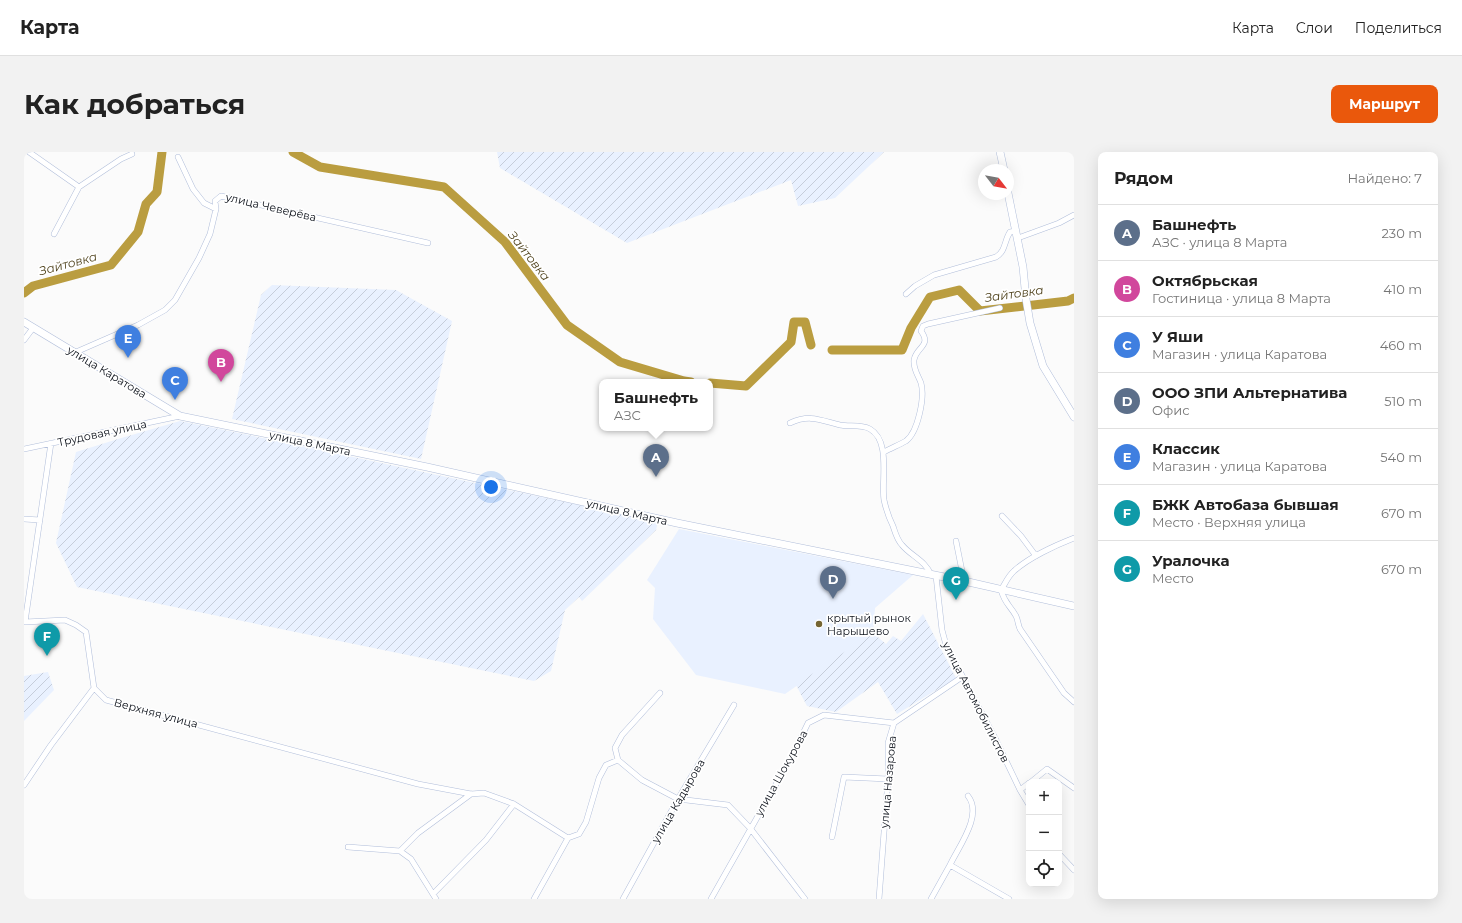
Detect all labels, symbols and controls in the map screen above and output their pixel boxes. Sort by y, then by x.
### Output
text: Карта [20,16,80,39]
text: Карта [1232,19,1274,37]
text: Слои [1296,19,1333,37]
text: Поделиться [1355,19,1442,37]
button: Маршрут [1331,85,1438,123]
text: Как добраться [24,87,245,121]
north arrow [978,164,1014,200]
text: Рядом [1114,168,1173,188]
text: Найдено: 7 [1347,170,1422,186]
street label: улица Чеверёва [223,190,318,224]
text: Башнефть [1152,215,1236,234]
text: A [1122,225,1132,241]
text: 230 m [1381,225,1422,241]
water label: Зайтовка [505,227,554,284]
text: АЗС · улица 8 Марта [1152,234,1287,250]
water label: Зайтовка [36,249,99,279]
text: Октябрьская [1152,271,1258,290]
text: B [1122,281,1132,297]
text: 410 m [1383,281,1422,297]
water label: Зайтовка [982,282,1044,305]
text: Гостиница · улица 8 Марта [1152,290,1331,306]
pin: E [115,325,141,358]
text: У Яши [1152,327,1203,346]
text: C [1122,337,1132,353]
text: 460 m [1380,337,1422,353]
street label: улица Каратова [64,342,149,401]
text: Магазин · улица Каратова [1152,346,1327,362]
pin: B [208,349,234,382]
pin: C [162,367,188,400]
popup [599,379,713,431]
text: ООО ЗПИ Альтернатива [1152,383,1347,402]
text: Башнефть [614,388,698,407]
text: D [1122,393,1132,409]
text: 510 m [1384,393,1422,409]
text: Офис [1152,402,1190,418]
text: АЗС [614,407,641,423]
street label: Трудовая улица [56,417,148,449]
street label: улица 8 Марта [267,427,352,458]
text: Классик [1152,439,1220,458]
pin: A [643,444,669,477]
text: E [1123,449,1131,465]
text: 540 m [1380,449,1422,465]
text: Магазин · улица Каратова [1152,458,1327,474]
your location [481,477,501,497]
text: БЖК Автобаза бывшая [1152,495,1339,514]
street label: улица 8 Марта [584,496,669,528]
text: F [1123,505,1131,521]
text: 670 m [1381,505,1422,521]
text: Место · Верхняя улица [1152,514,1306,530]
text: Уралочка [1152,551,1230,570]
text: G [1122,561,1132,577]
text: 670 m [1381,561,1422,577]
pin: D [820,566,846,599]
pin: G [943,567,969,600]
text: Место [1152,570,1194,586]
place label: крытый рынок Нарышево [827,611,911,638]
marker: крытый рынок Нарышево [814,619,824,629]
pin: F [34,623,60,656]
street label: улица Автомобилистов [939,638,1013,765]
street label: Верхняя улица [113,695,199,731]
street label: улица Шокурова [751,728,810,819]
street label: улица Назарова [877,735,899,830]
street label: улица Кадырова [648,757,708,846]
map controls [1026,779,1062,887]
button: + [1026,779,1062,815]
button: − [1026,815,1062,851]
button: locate [1026,851,1062,887]

